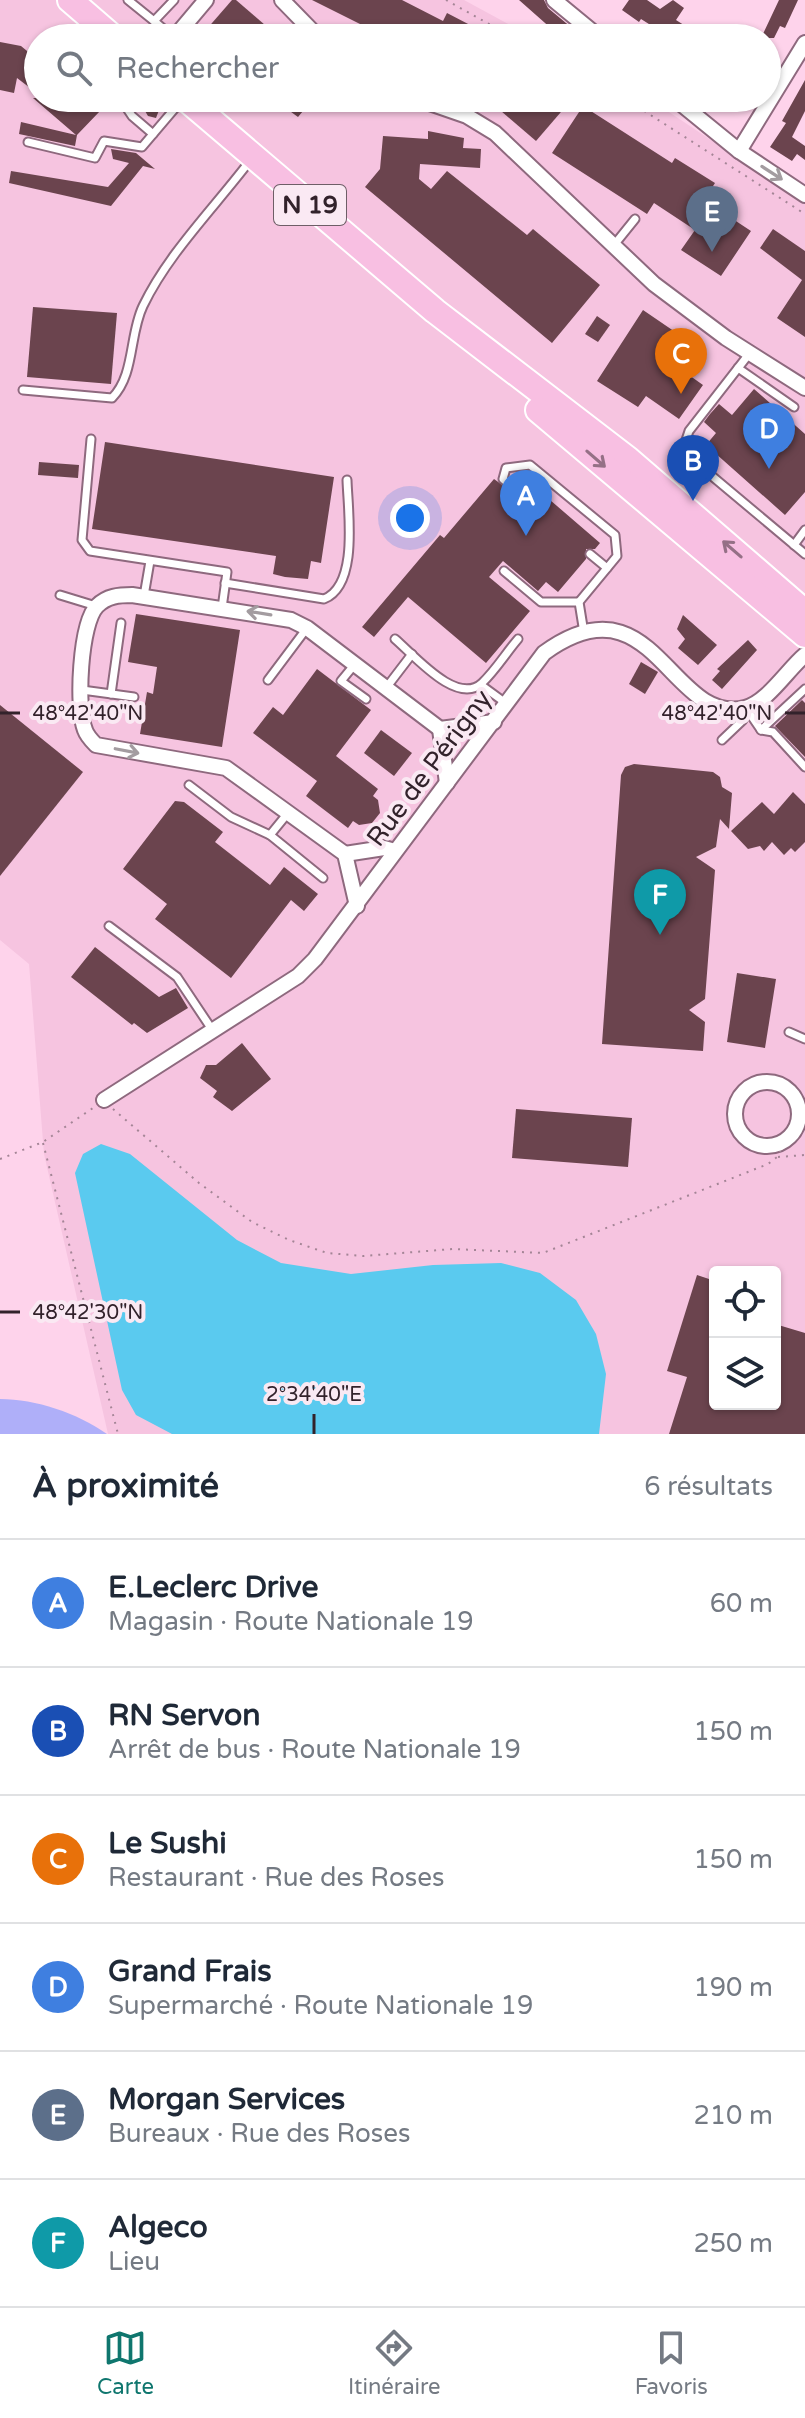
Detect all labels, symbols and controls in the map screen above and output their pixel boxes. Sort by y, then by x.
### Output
search box [24,24,781,112]
icon: search [52,46,96,90]
text: Rechercher [116,50,279,87]
one-way arrow [760,165,783,181]
road number: N 19 [274,185,346,225]
pin: E [686,186,738,252]
pin: C [655,328,707,394]
pin: D [743,403,795,469]
pin: B [667,435,719,501]
one-way arrow [585,450,605,468]
pin: A [500,470,552,536]
your location [390,498,430,538]
one-way arrow [722,540,742,558]
one-way arrow [246,605,272,620]
street label: Rue de Périgny [360,684,498,852]
text: 48°42'40"N [33,702,143,726]
text: 48°42'40"N [662,702,772,726]
one-way arrow [113,745,139,760]
pin: F [634,869,686,935]
map controls [709,1266,781,1410]
button: locate [709,1266,781,1338]
text: 48°42'30"N [33,1301,143,1325]
button: layers [709,1338,781,1410]
text: 2°34'40"E [266,1383,362,1407]
text: À proximité [32,1466,219,1507]
text: 6 résultats [644,1471,773,1502]
text: E.Leclerc Drive [108,1569,318,1606]
text: A [48,1588,68,1619]
text: 60 m [710,1588,773,1619]
text: Magasin · Route Nationale 19 [108,1606,474,1637]
text: RN Servon [108,1697,260,1734]
text: B [49,1716,67,1747]
text: 150 m [693,1716,773,1747]
text: Arrêt de bus · Route Nationale 19 [108,1734,521,1765]
text: Le Sushi [108,1825,227,1862]
text: C [49,1844,67,1875]
text: 150 m [693,1844,773,1875]
text: Restaurant · Rue des Roses [108,1862,444,1893]
text: Grand Frais [108,1953,272,1990]
text: D [48,1972,68,2003]
text: 190 m [693,1972,773,2003]
text: Supermarché · Route Nationale 19 [108,1990,533,2021]
text: Morgan Services [108,2081,345,2118]
text: E [50,2100,66,2131]
text: 210 m [693,2100,773,2131]
text: Bureaux · Rue des Roses [108,2118,410,2149]
text: Algeco [108,2209,208,2246]
text: F [50,2228,66,2259]
text: 250 m [693,2228,773,2259]
text: Lieu [108,2246,160,2277]
tab: Carte [97,2326,154,2400]
tab: Itinéraire [348,2326,441,2400]
tab: Favoris [635,2326,708,2400]

